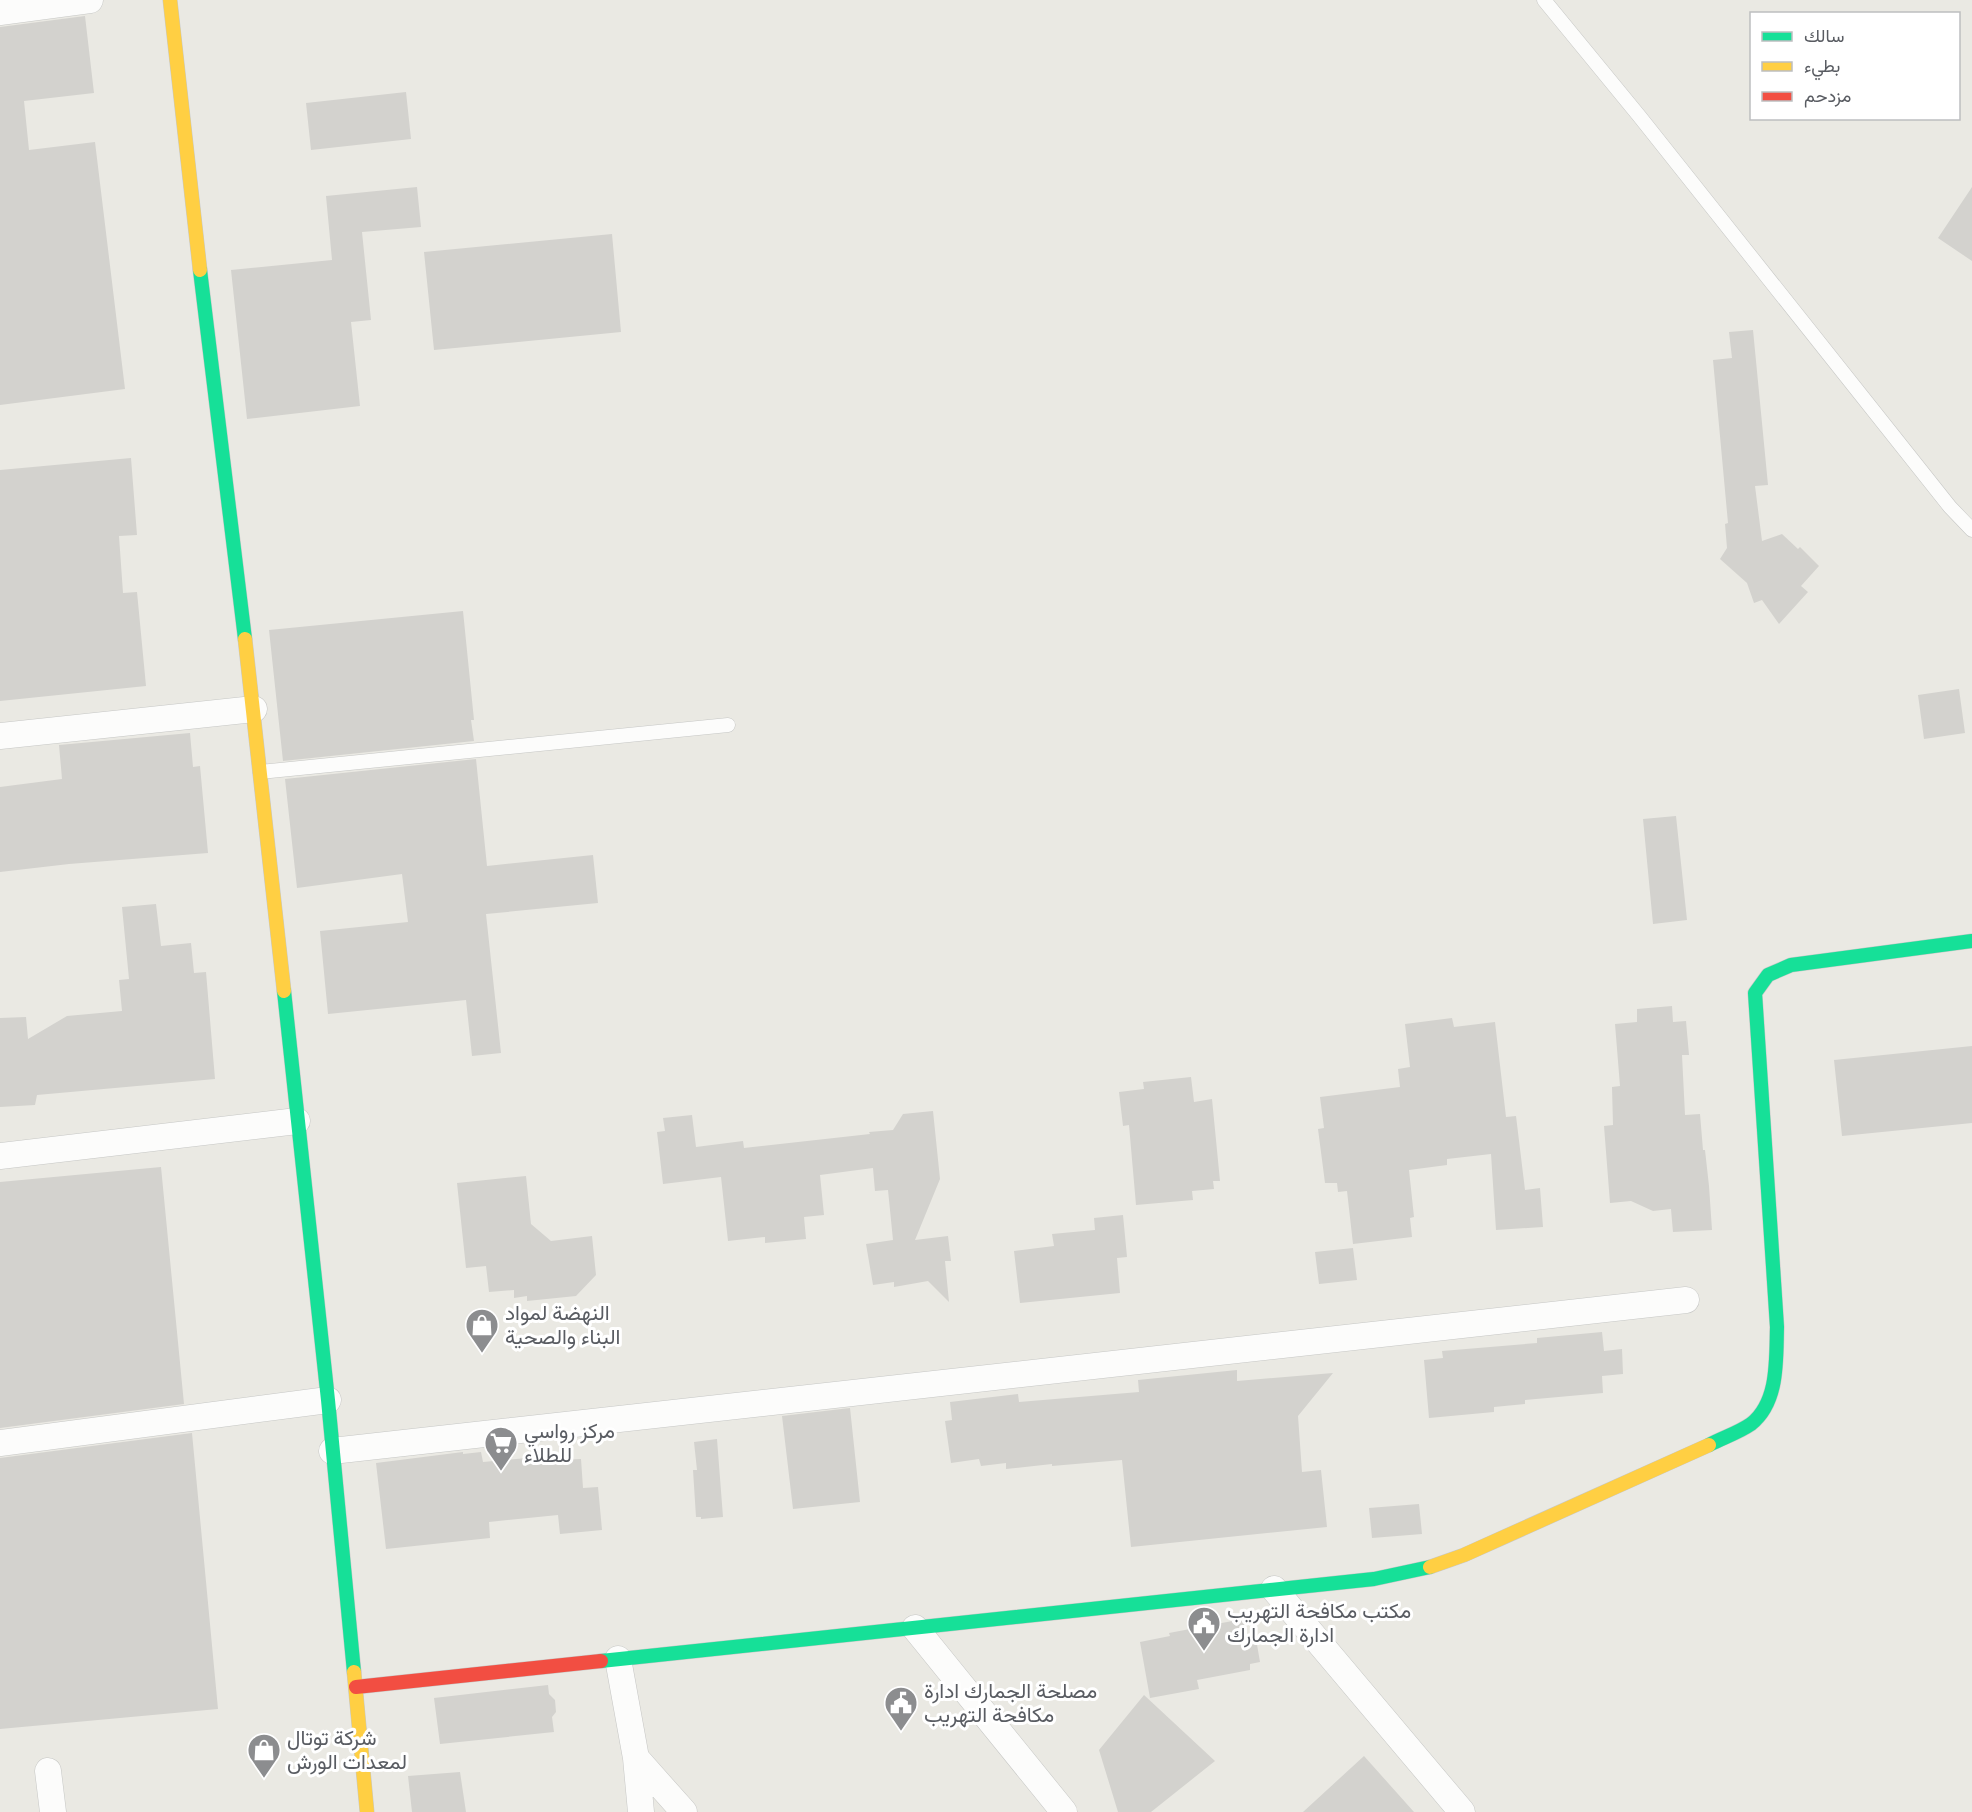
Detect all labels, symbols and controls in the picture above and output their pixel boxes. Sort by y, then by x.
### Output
legend [1750,12,1960,120]
text: سالك [1804,26,1844,49]
text: بطيء [1804,56,1840,81]
text: مزدحم [1804,86,1851,109]
place label: النهضة لمواد البناء والصحية [505,1301,620,1352]
shop icon: النهضة لمواد البناء والصحية [464,1307,500,1354]
place label: مركز رواسي للطلاء [524,1419,615,1470]
supermarket icon: مركز رواسي للطلاء [483,1425,519,1472]
place label: مكتب مكافحة التهريب ادارة الجمارك [1227,1599,1411,1650]
public building icon: مكتب مكافحة التهريب ادارة الجمارك [1186,1605,1222,1652]
place label: مصلحة الجمارك ادارة مكافحة التهريب [924,1679,1097,1730]
public building icon: مصلحة الجمارك ادارة مكافحة التهريب [883,1685,919,1732]
place label: شركة توتال لمعدات الورش [287,1726,407,1777]
shop icon: شركة توتال لمعدات الورش [246,1732,282,1779]

